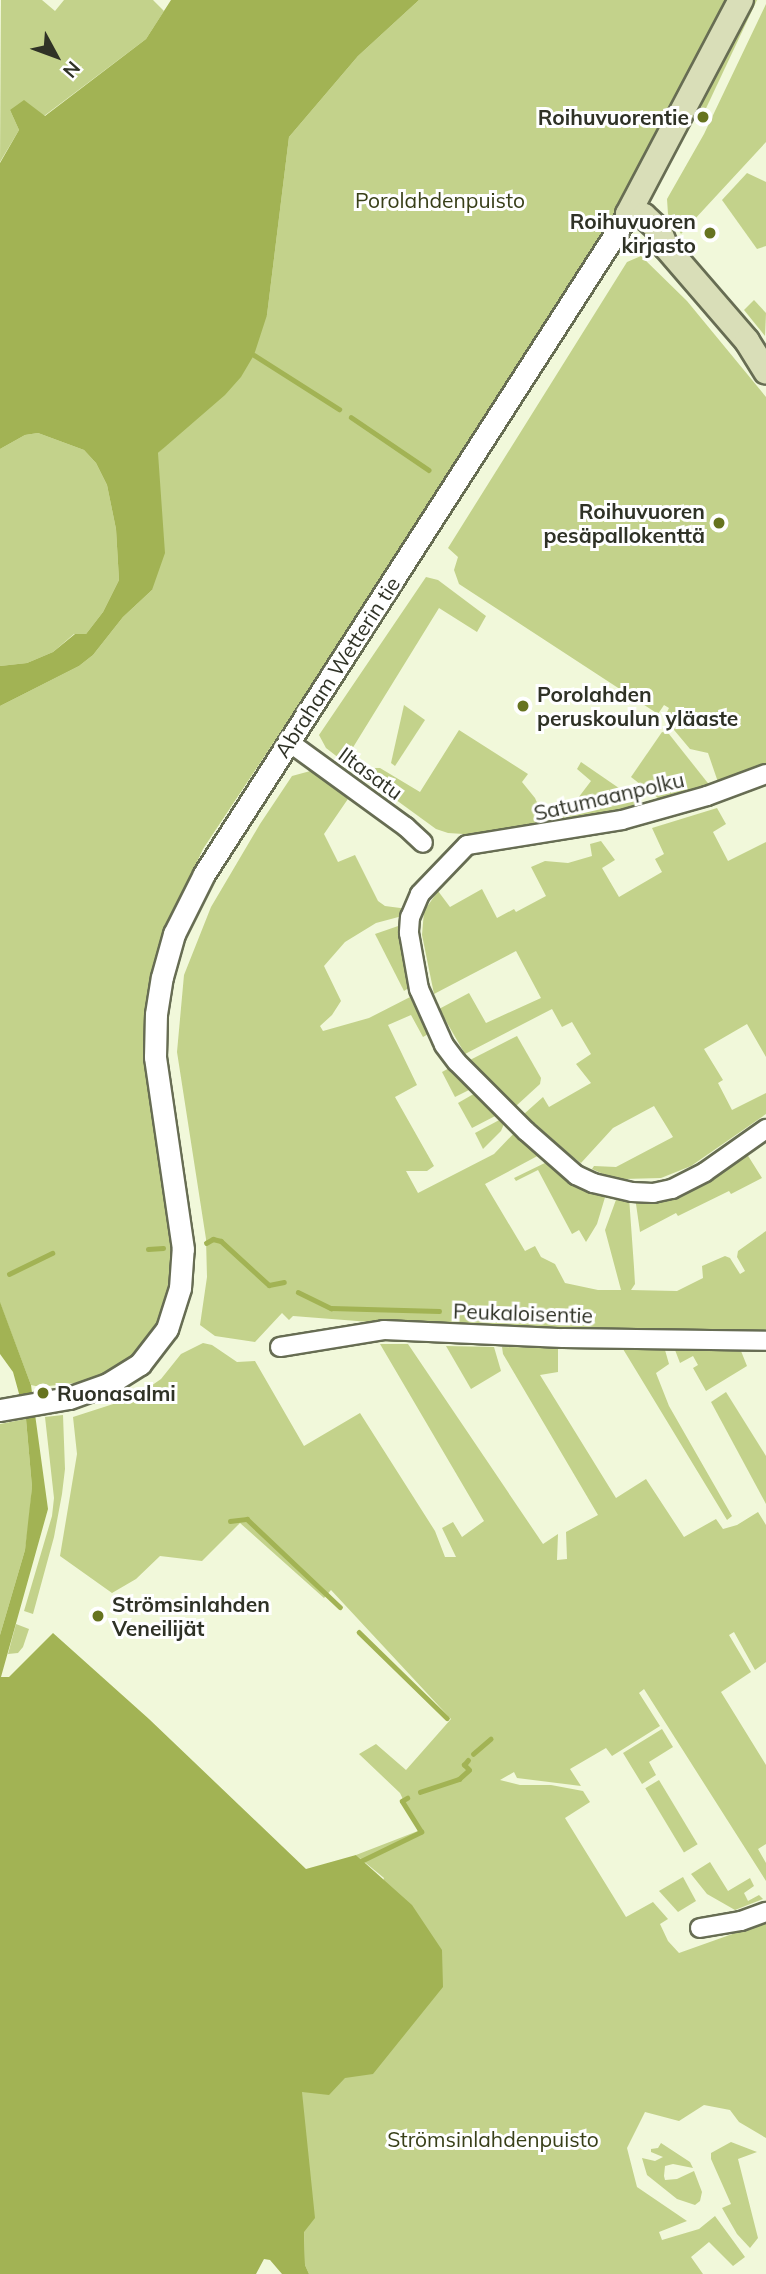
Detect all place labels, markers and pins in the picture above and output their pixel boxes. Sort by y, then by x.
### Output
place label: Roihuvuorentie [538,104,689,130]
marker: Roihuvuorentie [695,109,711,125]
place label: Roihuvuoren kirjasto [570,208,696,258]
marker: Roihuvuoren kirjasto [702,225,718,241]
place label: Roihuvuoren pesäpallokenttä [544,498,705,548]
marker: Roihuvuoren pesäpallokenttä [711,515,727,531]
place label: Porolahden peruskoulun yläaste [537,681,738,731]
marker: Porolahden peruskoulun yläaste [515,698,531,714]
place label: Ruonasalmi [57,1380,176,1406]
marker: Ruonasalmi [35,1385,51,1401]
place label: Strömsinlahden Veneilijät [112,1591,270,1641]
marker: Strömsinlahden Veneilijät [90,1608,106,1624]

